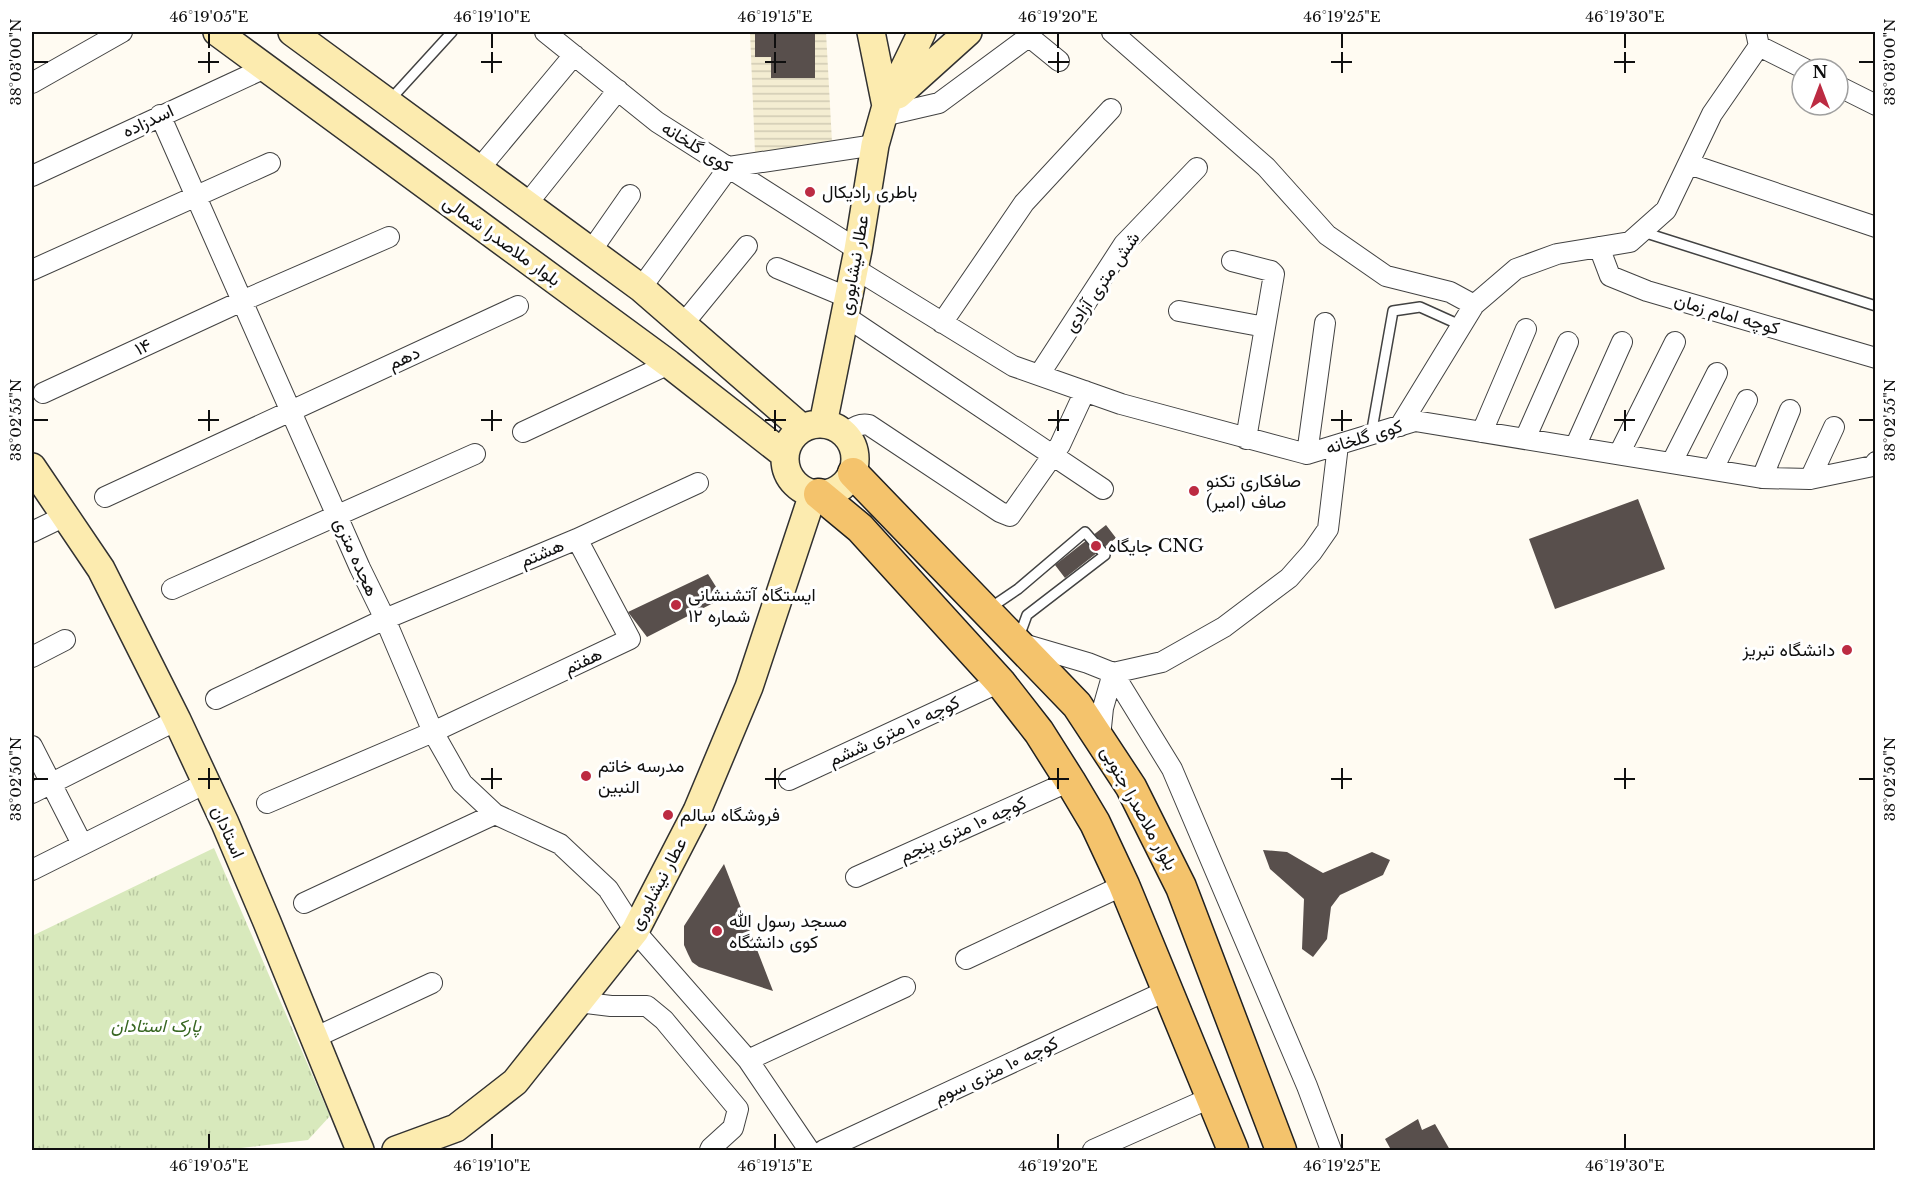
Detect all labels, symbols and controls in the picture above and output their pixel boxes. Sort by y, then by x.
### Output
text: 46°19'05"E [170,7,249,26]
text: 46°19'10"E [454,7,531,26]
text: 46°19'15"E [738,7,812,26]
text: 46°19'20"E [1018,7,1098,26]
text: 46°19'25"E [1303,7,1381,26]
text: 46°19'30"E [1585,7,1665,26]
text: 38°03'00"N [6,18,25,106]
text: 38°03'00"N [1880,18,1899,106]
north arrow [1790,57,1850,117]
text: N [1812,62,1828,82]
street label: اسدزاده [119,100,177,142]
street label: کوی گلخانه [658,117,736,177]
place label: باطری رادیکال [822,181,917,203]
marker: باطری رادیکال [803,185,817,199]
street label: بلوار ملاصدرا شمالی [439,191,565,291]
street label: عطار نیشابوری [834,213,874,317]
street label: شش متری آزادی [1059,228,1145,336]
street label: کوچه امام زمان [1672,289,1782,340]
street label: ۱۴ [131,334,155,360]
street label: دهم [385,341,424,376]
text: 38°02'55"N [6,379,25,461]
text: 38°02'55"N [1880,379,1899,461]
street label: کوی گلخانه [1323,415,1405,459]
place label: صافکاری تکنو صاف (امیر) [1206,470,1301,513]
marker: صافکاری تکنو صاف (امیر) [1187,484,1201,498]
street label: هجده متری [329,514,383,600]
street label: هشتم [517,534,568,573]
place label: جایگاه CNG [1108,535,1204,557]
marker: جایگاه CNG [1089,539,1103,553]
place label: ایستگاه آتشنشانی شماره ۱۲ [688,584,816,627]
marker: ایستگاه آتشنشانی شماره ۱۲ [669,598,683,612]
place label: دانشگاه تبریز [1742,639,1835,661]
street label: هفتم [561,643,606,680]
marker: دانشگاه تبریز [1840,643,1854,657]
street label: کوچه ۱۰ متری ششم [825,691,964,772]
text: 38°02'50"N [6,737,25,821]
text: 38°02'50"N [1880,737,1899,821]
street label: بلوار ملاصدرا جنوبی [1096,742,1182,874]
place label: مدرسه خاتم النبین [598,755,684,798]
marker: مدرسه خاتم النبین [579,769,593,783]
street label: کوچه ۱۰ متری پنجم [896,791,1030,868]
street label: استادان [207,802,249,862]
place label: فروشگاه سالم [680,804,780,827]
marker: فروشگاه سالم [661,808,675,822]
street label: عطار نیشابوری [625,834,691,934]
place label: مسجد رسول الله کوی دانشگاه [729,910,847,953]
marker: مسجد رسول الله کوی دانشگاه [710,924,724,938]
park label: پارک استادان [111,1015,202,1038]
street label: کوچه ۱۰ متری سوم [930,1032,1062,1109]
text: 46°19'05"E [170,1156,249,1175]
text: 46°19'10"E [454,1156,531,1175]
text: 46°19'15"E [738,1156,812,1175]
text: 46°19'20"E [1018,1156,1098,1175]
text: 46°19'25"E [1303,1156,1381,1175]
text: 46°19'30"E [1585,1156,1665,1175]

